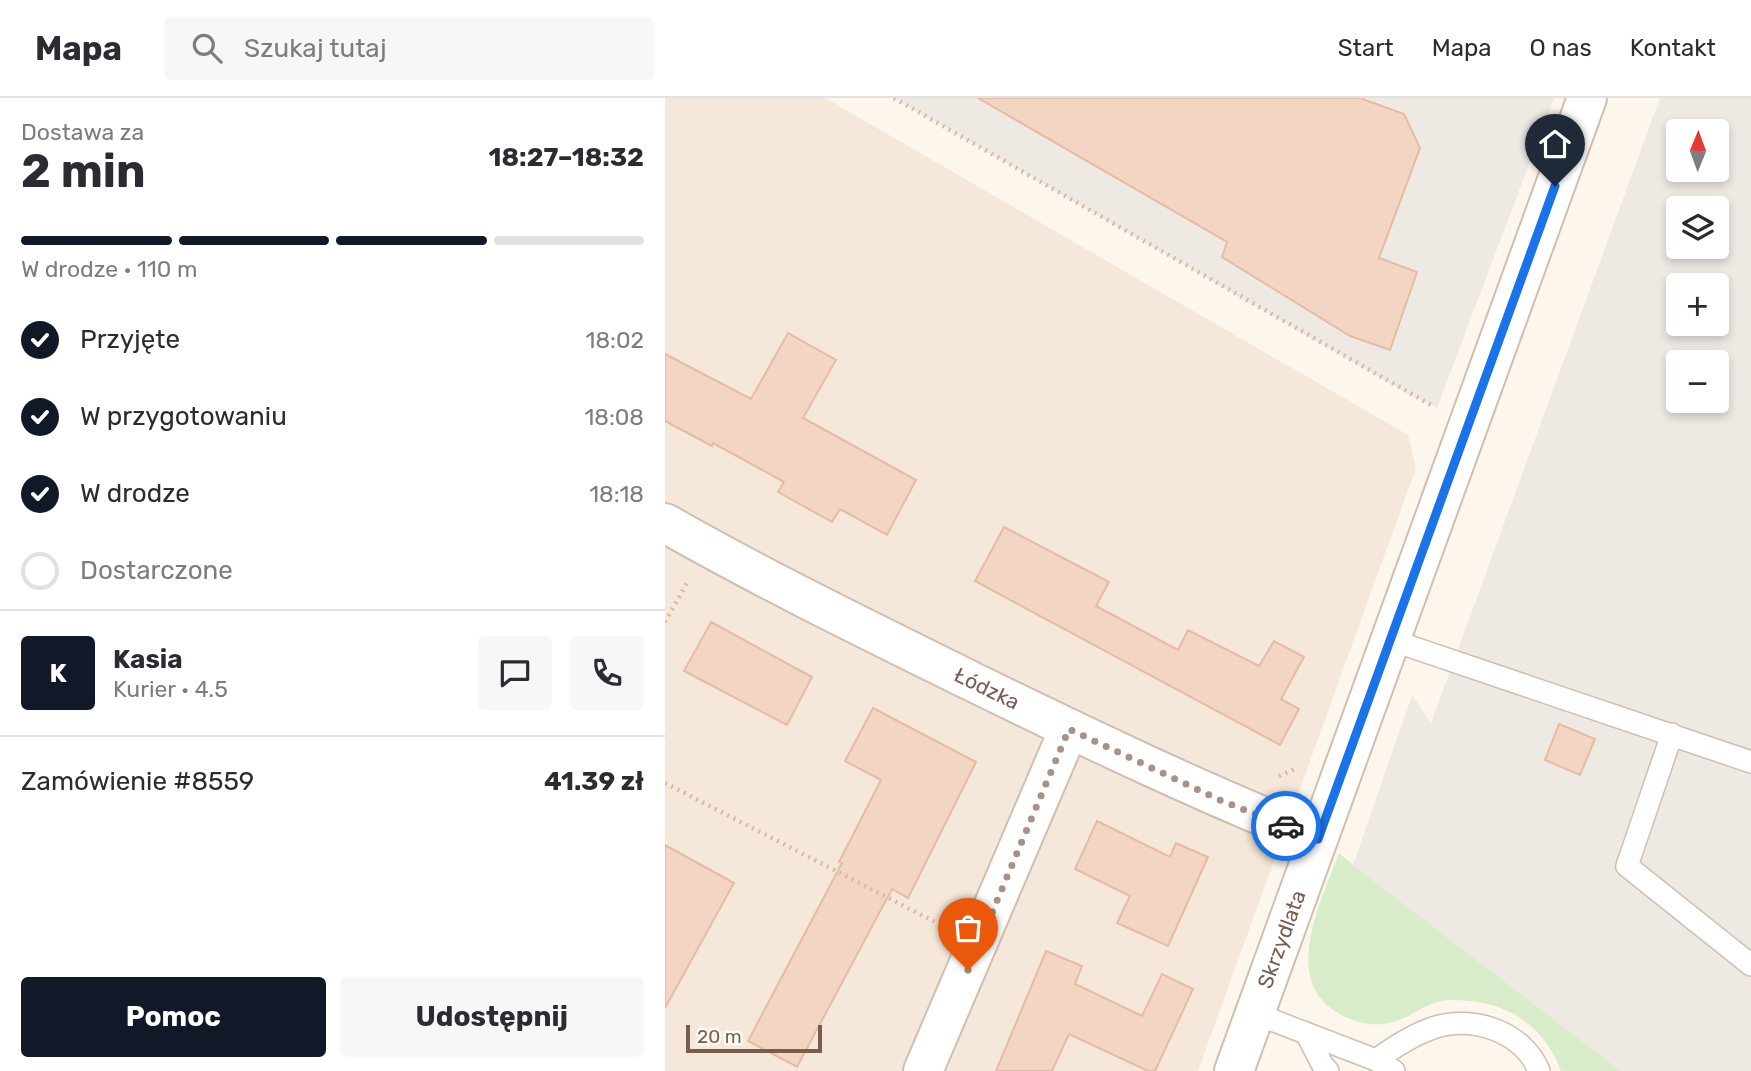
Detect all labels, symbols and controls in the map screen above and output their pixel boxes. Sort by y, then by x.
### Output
search box [164,17,654,80]
text: Mapa [35,29,122,68]
icon: search [188,29,226,67]
text: Szukaj tutaj [244,33,387,64]
text: Start [1338,34,1394,62]
text: Mapa [1432,34,1492,62]
text: O nas [1530,34,1592,62]
text: Kontakt [1630,34,1716,62]
pin [1525,114,1585,186]
text: Dostawa za [21,118,144,146]
north arrow [1666,119,1729,182]
map controls [1666,119,1729,413]
icon: home [1536,125,1574,163]
text: 18:27–18:32 [489,142,644,173]
text: 2 min [21,144,146,199]
button: layers [1666,196,1729,259]
text: W drodze · 110 m [21,255,197,283]
button: + [1666,273,1729,336]
icon: check [21,321,59,359]
text: Przyjęte [80,324,180,355]
text: 18:02 [586,326,644,354]
button: − [1666,350,1729,413]
icon: check [21,398,59,436]
text: W przygotowaniu [80,401,287,432]
text: 18:08 [584,403,644,431]
icon: check [21,475,59,513]
text: W drodze [80,478,190,509]
text: 18:18 [589,480,644,508]
text: Dostarczone [80,555,233,586]
button: chat [478,636,552,710]
button: phone [570,636,644,710]
text: Kasia [113,644,183,675]
text: K [49,658,67,689]
street label: Łódzka [950,662,1024,715]
text: Kurier · 4.5 [113,675,228,703]
text: Zamówienie #8559 [21,766,254,797]
text: 41.39 zł [544,766,644,797]
courier [1251,791,1321,861]
icon: car [1267,807,1305,845]
street label: Skrzydlata [1252,887,1311,992]
pin [938,898,998,970]
icon: bag [949,909,987,947]
button: Pomoc [21,977,326,1057]
button: Udostępnij [340,977,644,1057]
scale bar [686,1022,823,1054]
text: 20 m [697,1025,742,1048]

